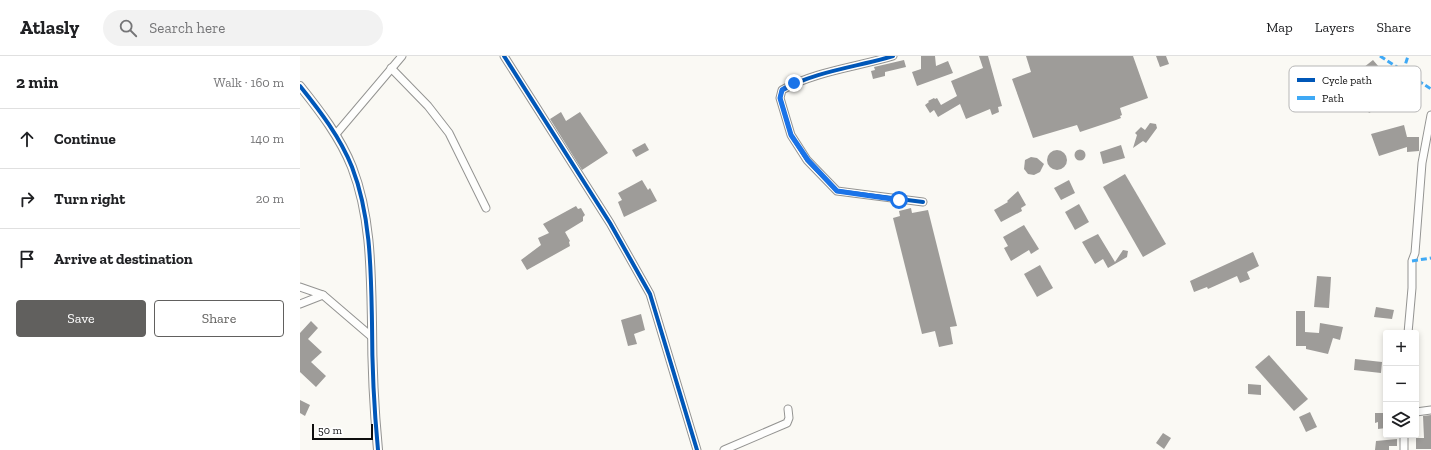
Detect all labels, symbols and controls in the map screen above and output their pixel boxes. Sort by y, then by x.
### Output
search box [103,10,383,46]
text: Atlasly [20,16,79,39]
icon: search [117,17,139,39]
text: Search here [149,19,225,37]
text: Map [1266,19,1293,36]
text: Layers [1315,19,1354,36]
text: Share [1376,19,1411,36]
legend [1289,66,1421,112]
text: 2 min [16,72,58,92]
route end [785,74,803,92]
text: Cycle path [1322,74,1373,87]
text: Walk · 160 m [214,75,284,90]
text: Path [1322,92,1345,105]
icon: ahead [16,128,38,150]
text: Continue [54,130,116,148]
text: 140 m [250,131,284,146]
icon: right [16,188,38,210]
text: Turn right [54,190,125,208]
text: 20 m [256,191,284,206]
route start [890,191,908,209]
icon: arrive [16,248,38,270]
text: Arrive at destination [54,250,193,268]
button: Save [16,300,146,337]
button: Share [154,300,284,337]
map controls [1383,330,1419,438]
button: + [1383,330,1419,366]
button: − [1383,366,1419,402]
button: layers [1383,402,1419,438]
scale bar [312,422,373,441]
text: 50 m [318,424,342,437]

